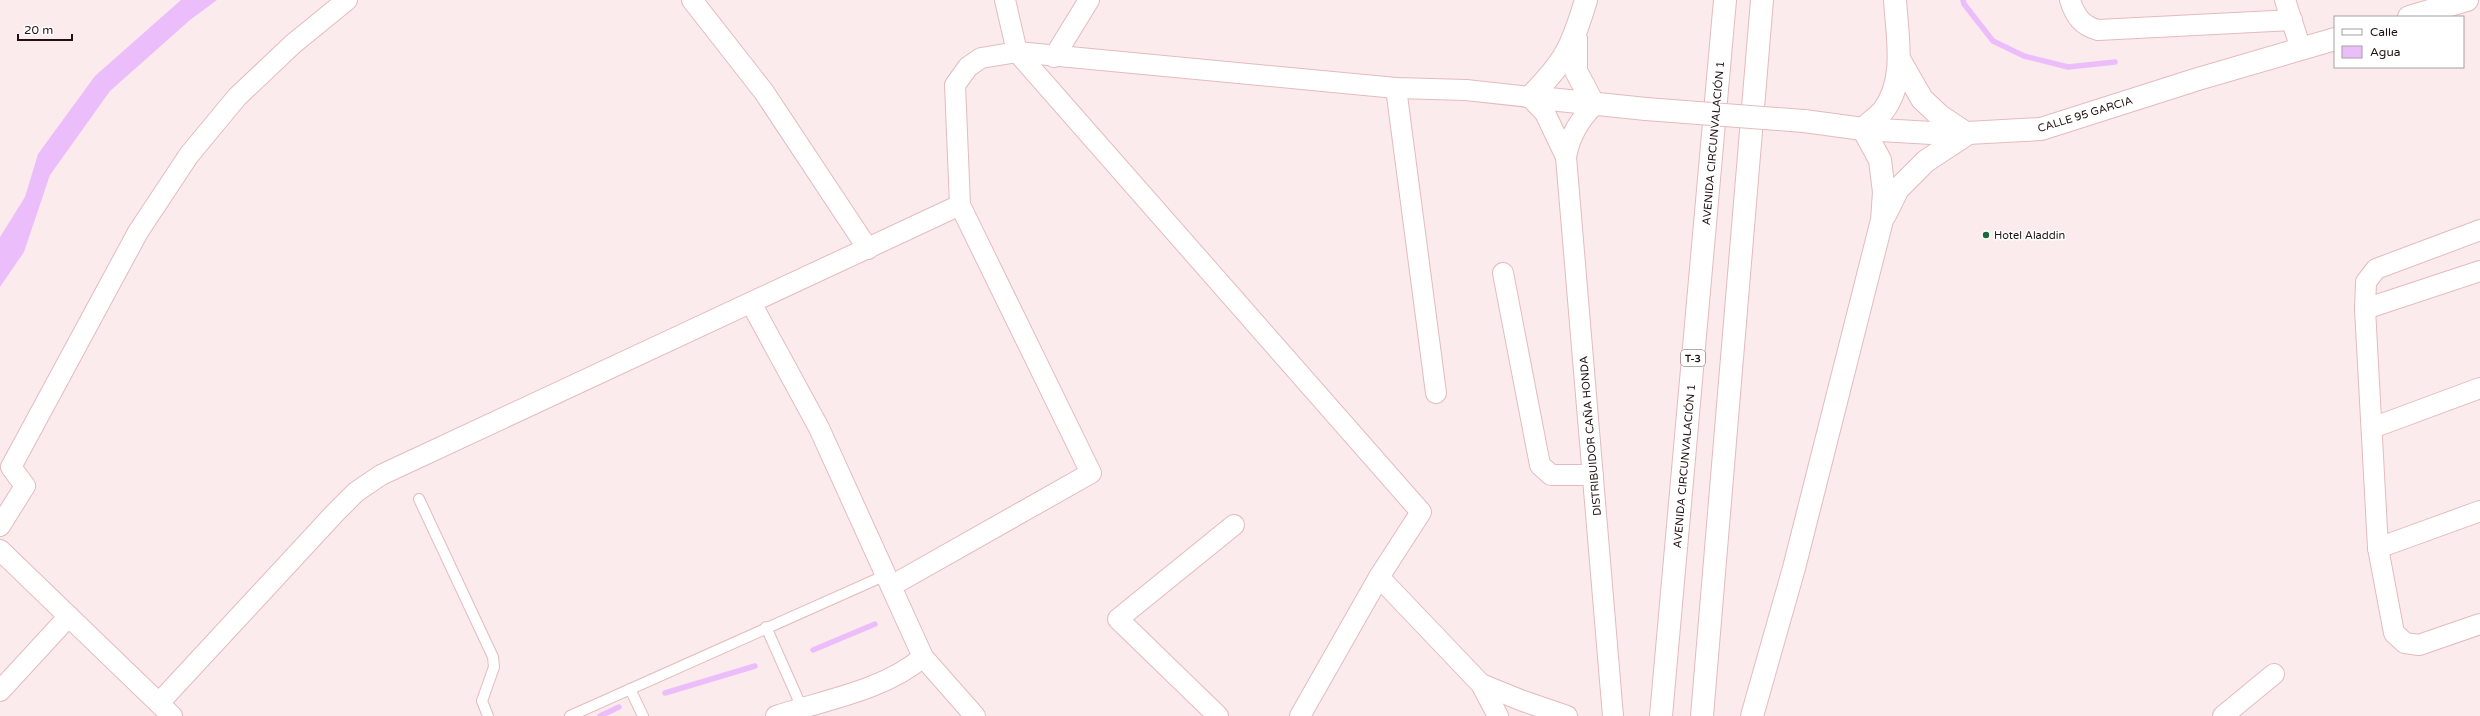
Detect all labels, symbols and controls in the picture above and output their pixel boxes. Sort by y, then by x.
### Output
scale bar [18,16,72,42]
legend [2334,16,2464,68]
text: 20 m [24,23,53,37]
text: Calle [2370,25,2398,39]
text: Agua [2370,45,2400,59]
street label: AVENIDA CIRCUNVALACIÓN 1 [1699,60,1727,226]
street label: CALLE 95 GARCIA [2036,94,2134,135]
place label: Hotel Aladdin [1994,229,2065,242]
marker: Hotel Aladdin [1981,230,1991,240]
road number: T-3 [1681,350,1705,366]
street label: DISTRIBUIDOR CAÑA HONDA [1577,355,1604,516]
street label: AVENIDA CIRCUNVALACIÓN 1 [1670,383,1698,549]

